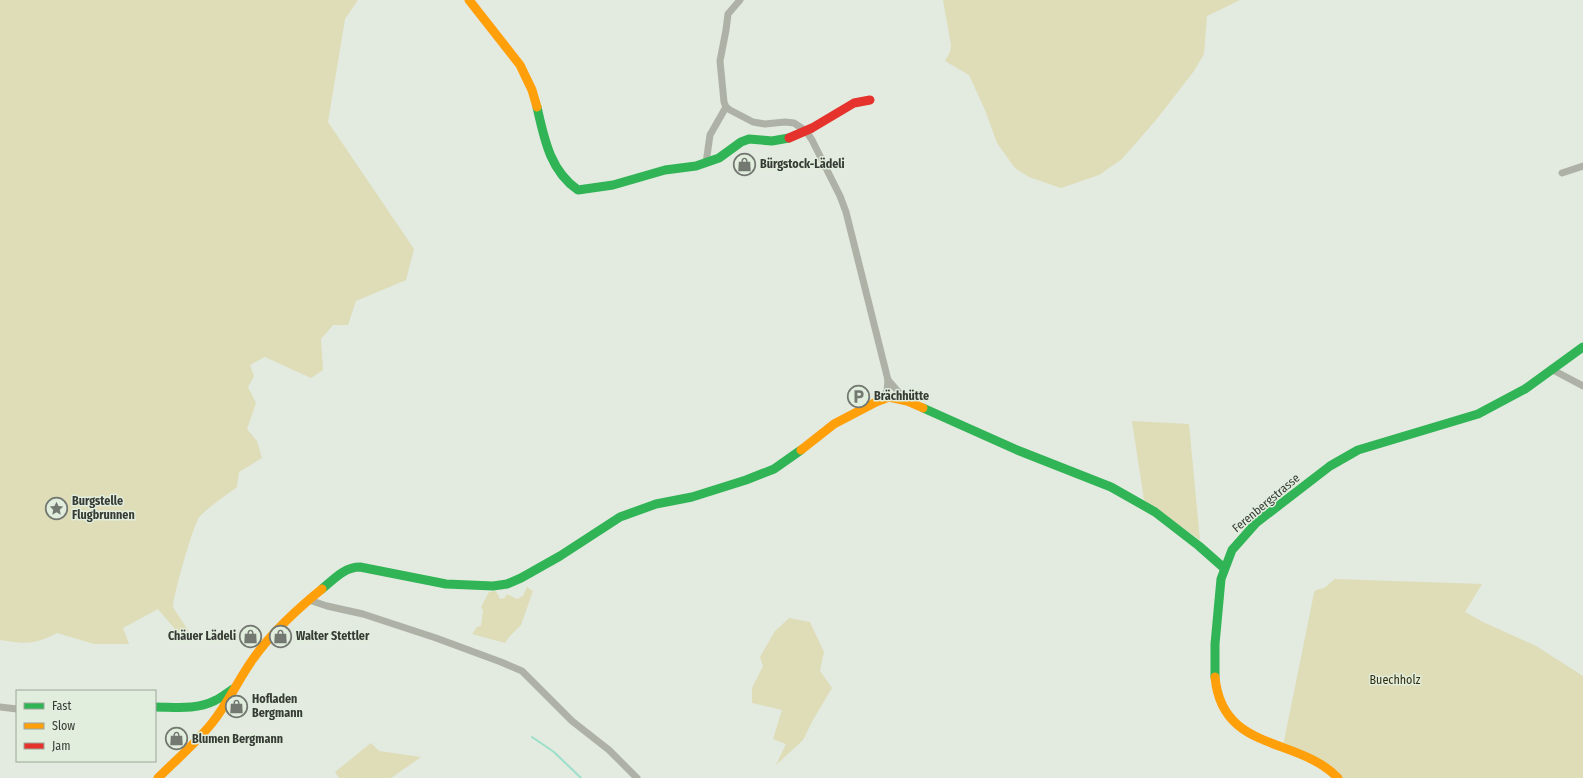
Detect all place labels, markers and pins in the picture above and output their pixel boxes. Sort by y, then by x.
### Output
shop icon: Bürgstock-Lädeli [732,151,758,177]
place label: Bürgstock-Lädeli [760,157,845,171]
parking icon: Brächhütte [845,383,871,409]
place label: Brächhütte [874,389,929,403]
place label: Burgstelle Flugbrunnen [72,494,135,522]
place icon: Burgstelle Flugbrunnen [43,495,69,521]
shop icon: Chäuer Lädeli [238,623,264,649]
shop icon: Walter Stettler [268,623,294,649]
place label: Chäuer Lädeli [168,629,236,643]
place label: Walter Stettler [296,629,370,643]
place label: Hofladen Bergmann [252,692,303,720]
shop icon: Hofladen Bergmann [223,693,249,719]
shop icon: Blumen Bergmann [163,726,189,752]
place label: Blumen Bergmann [192,732,283,746]

